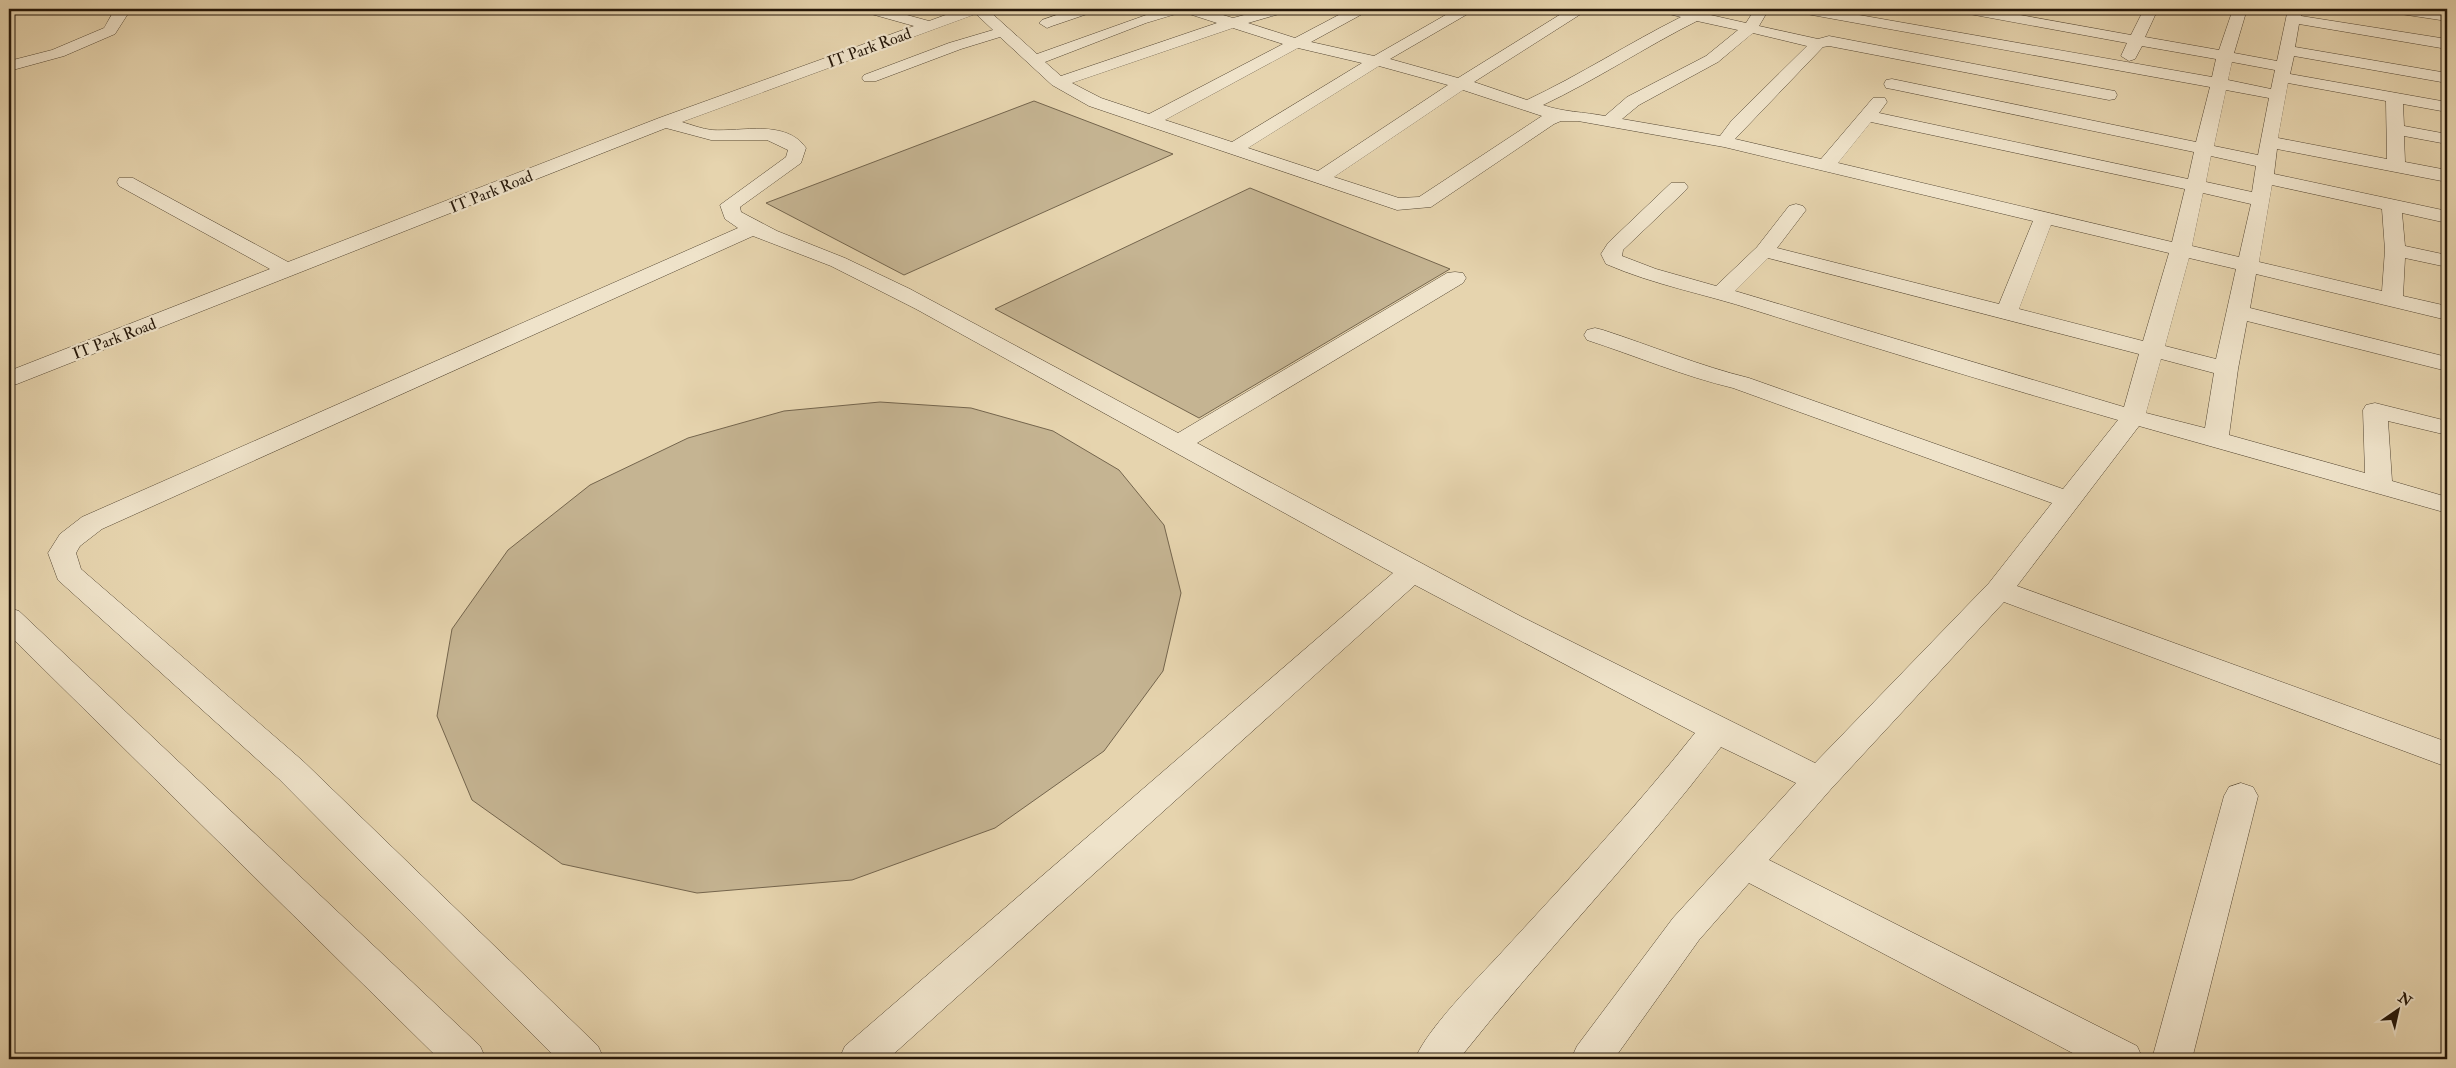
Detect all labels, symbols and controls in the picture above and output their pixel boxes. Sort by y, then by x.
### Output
street label: IT Park Road [825,24,914,72]
street label: IT Park Road [447,166,536,218]
street label: IT Park Road [70,314,159,364]
north arrow [2374,986,2424,1036]
text: N [2394,989,2415,1010]

